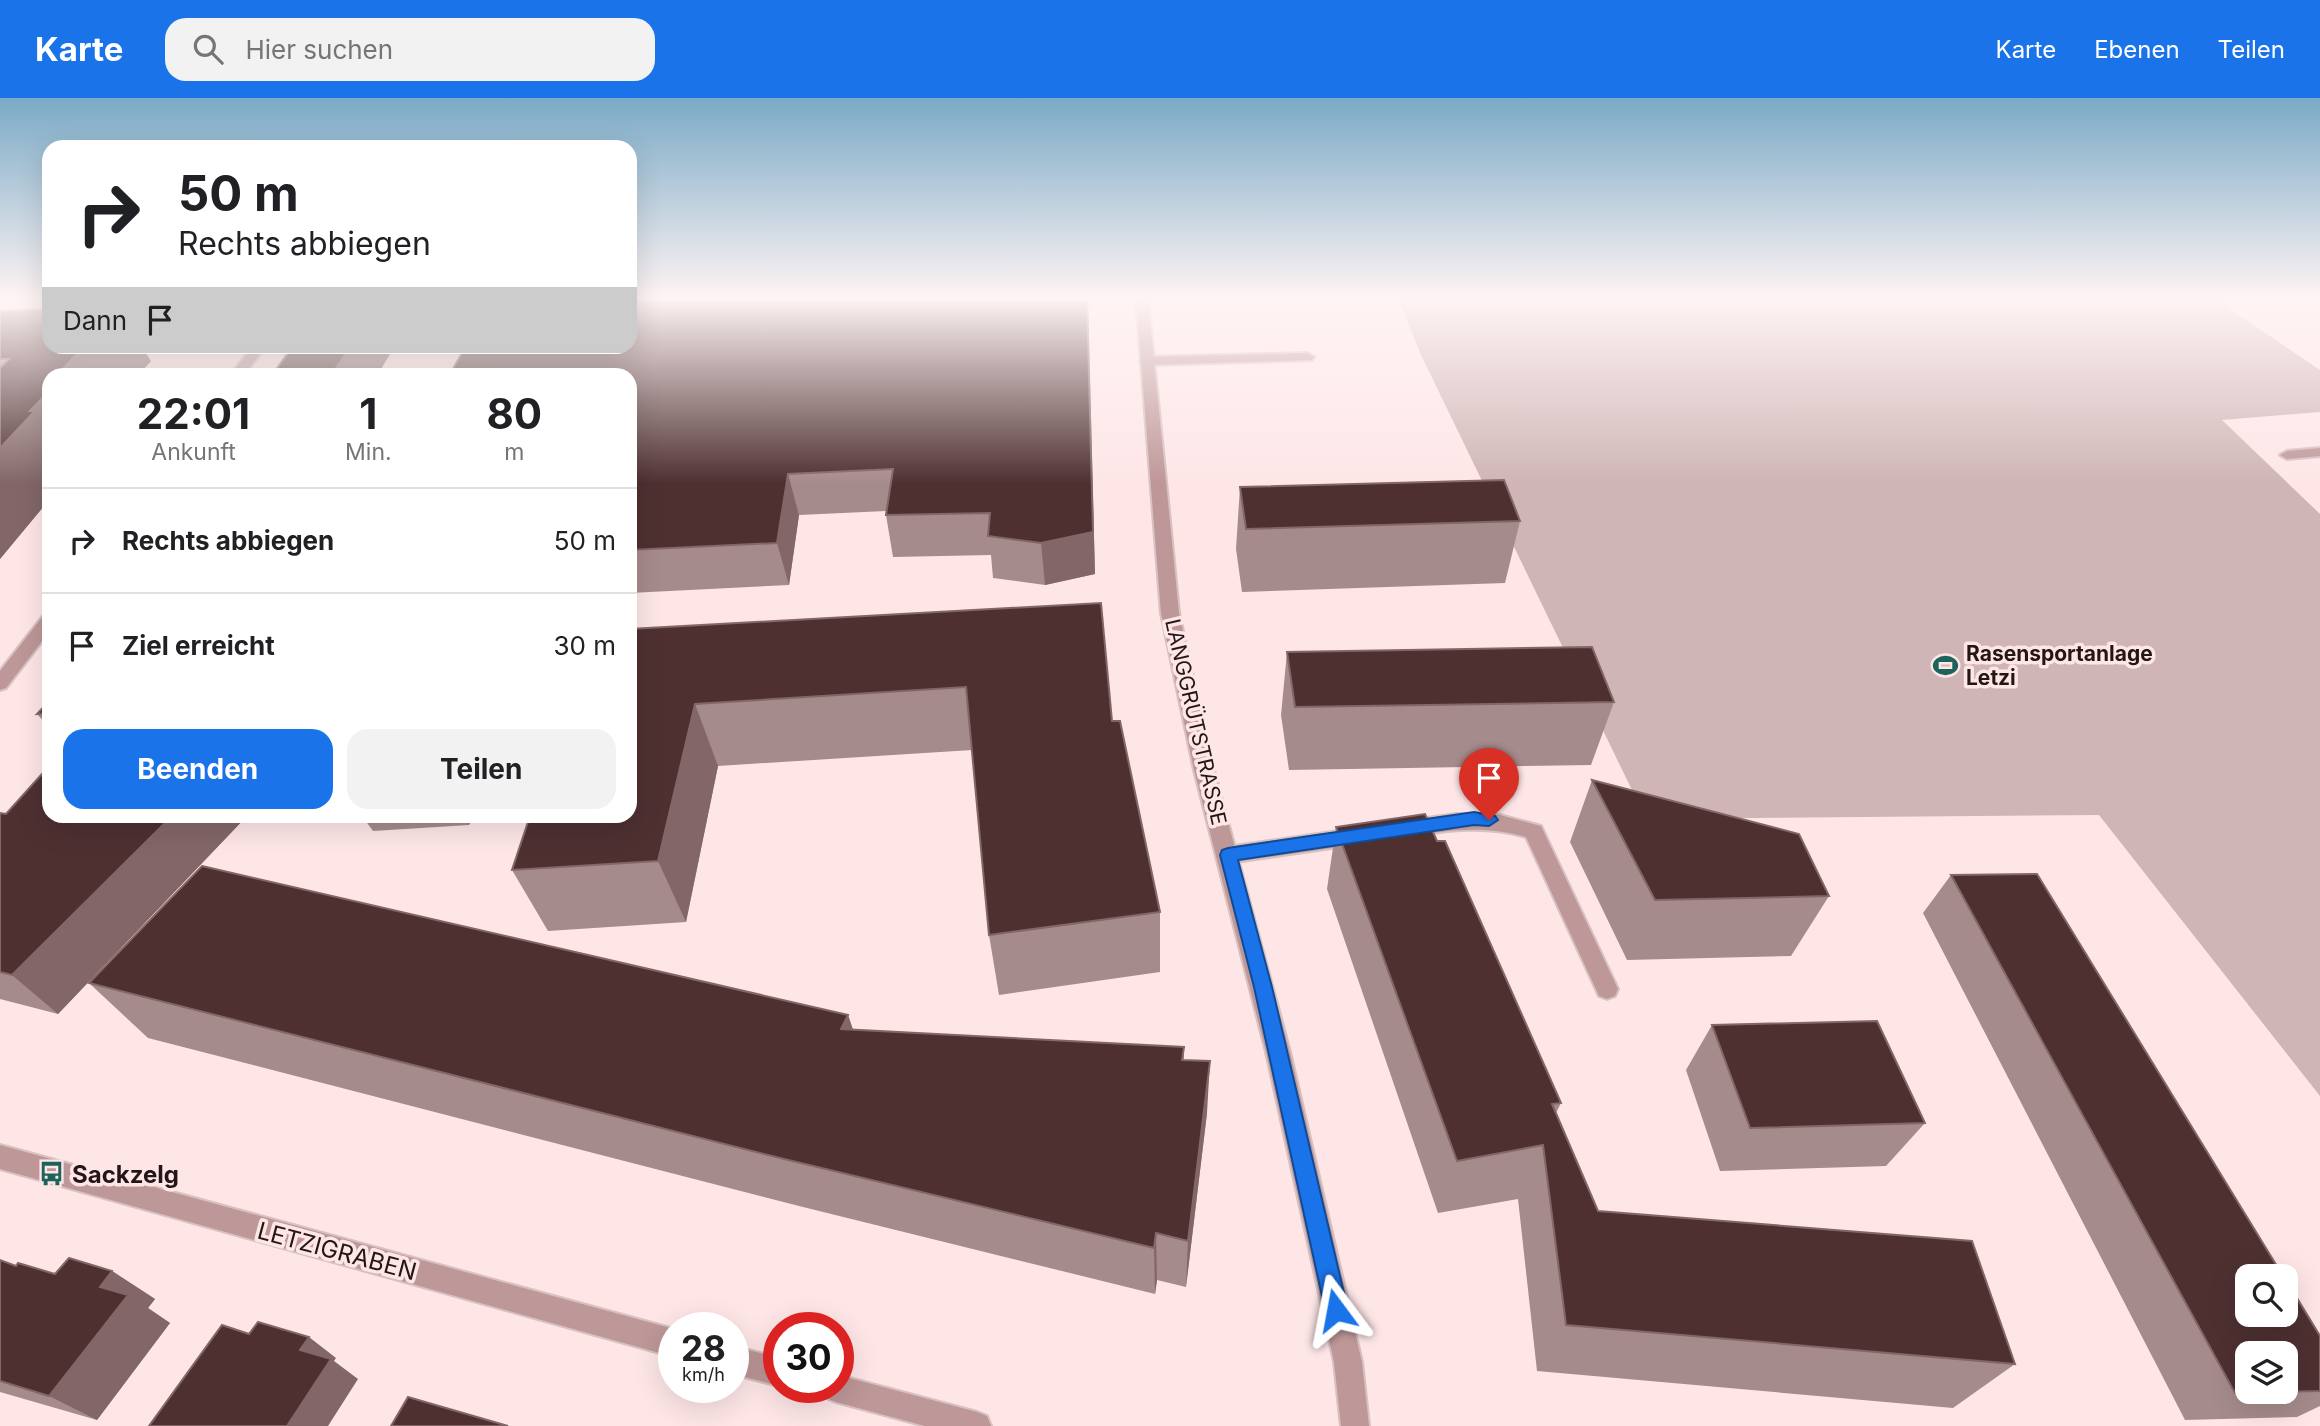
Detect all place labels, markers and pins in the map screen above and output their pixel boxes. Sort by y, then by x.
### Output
place label: Rasensportanlage Letzi [1966,641,2153,690]
sports icon: Rasensportanlage Letzi [1932,651,1960,679]
pin [1459,748,1519,820]
bus stop icon: Sackzelg [38,1160,66,1188]
place label: Sackzelg [72,1160,179,1189]

